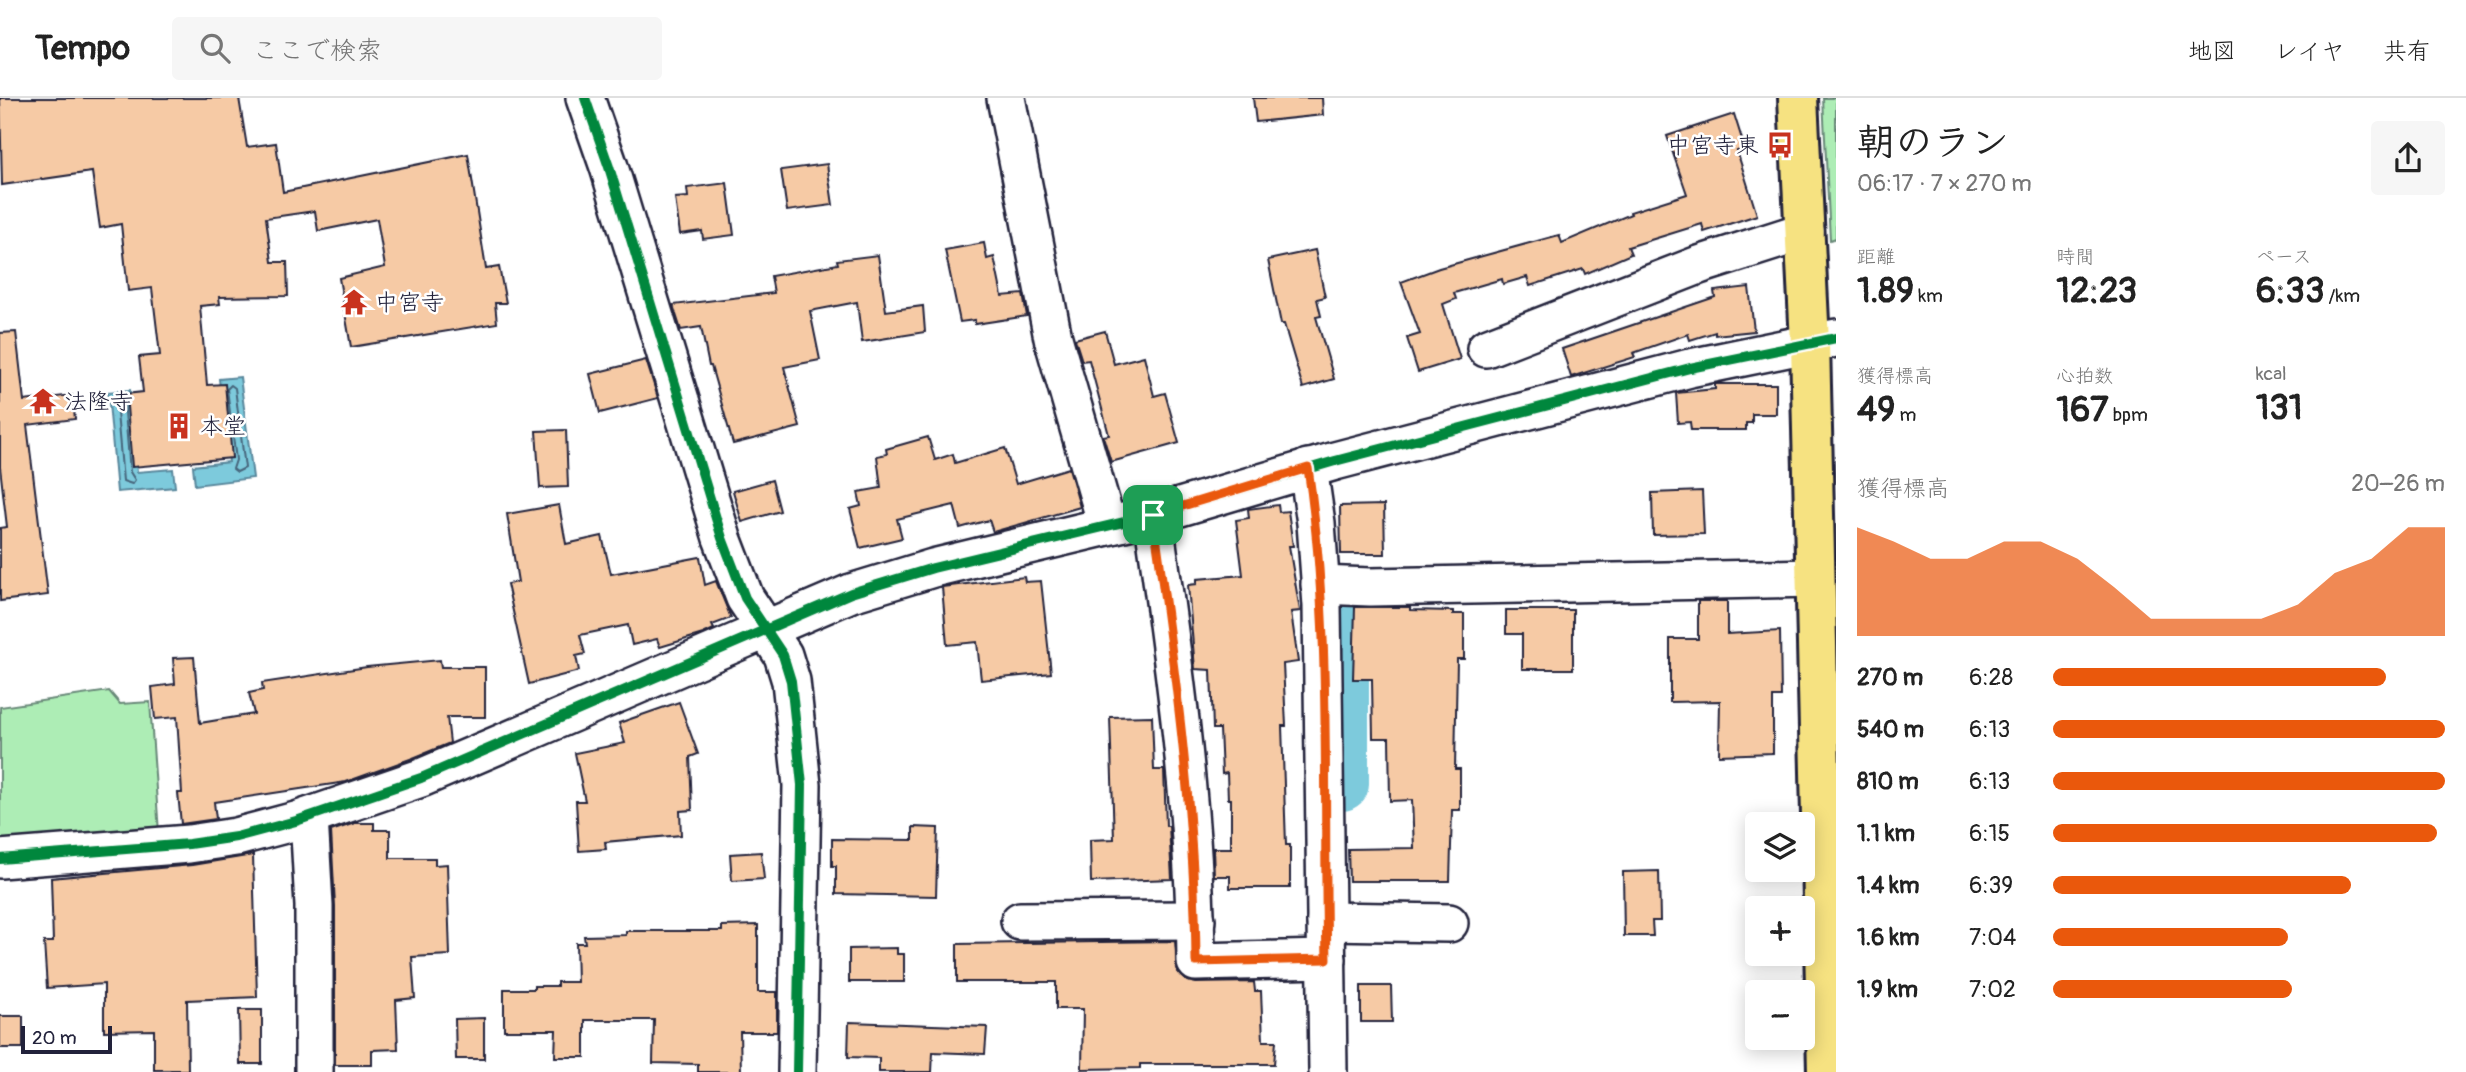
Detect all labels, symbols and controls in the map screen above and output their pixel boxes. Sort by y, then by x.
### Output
search box [172,17,662,80]
text: Tempo [35,28,130,69]
icon: search [196,29,234,67]
text: ここで検索 [252,35,382,67]
text: 地図 [2188,37,2236,66]
text: レイヤ [2274,37,2345,66]
text: 共有 [2383,37,2431,66]
text: 朝のラン [1857,119,2009,167]
button: share [2371,121,2445,195]
bus stop icon: 中宮寺東 [1765,130,1795,160]
place label: 中宮寺東 [1667,131,1759,160]
text: 06:17 · 7 × 270 m [1857,169,2032,198]
text: 距離 [1857,245,1895,269]
text: 時間 [2056,245,2094,269]
text: ペース [2256,245,2312,269]
text: 1.89 [1857,269,1914,313]
text: 12:23 [2056,269,2137,313]
text: 6:33 [2256,269,2324,313]
text: km [1914,284,1943,308]
text: /km [2324,284,2360,308]
temple icon: 中宮寺 [339,287,369,317]
place label: 中宮寺 [375,288,444,317]
text: kcal [2256,362,2287,386]
text: 獲得標高 [1857,364,1933,388]
text: 心拍数 [2056,364,2113,388]
temple icon: 法隆寺 [28,386,58,416]
text: 131 [2256,386,2303,430]
place label: 法隆寺 [64,387,133,416]
text: 49 [1857,388,1895,432]
text: 167 [2056,388,2109,432]
text: m [1895,403,1916,427]
text: bpm [2109,403,2148,427]
building icon: 本堂 [164,411,194,441]
place label: 本堂 [200,412,246,441]
text: 20–26 m [2351,469,2445,498]
text: 獲得標高 [1857,474,1949,503]
pin [1123,485,1183,545]
icon: arrive [1134,496,1172,534]
text: 270 m [1857,663,1923,692]
text: 6:28 [1969,663,2013,692]
text: 540 m [1857,715,1924,744]
text: 6:13 [1969,715,2010,744]
text: 810 m [1857,767,1919,796]
text: 6:13 [1969,767,2010,796]
map controls [1745,812,1815,1050]
button: layers [1745,812,1815,882]
text: 1.1 km [1857,819,1915,848]
text: 6:15 [1969,819,2010,848]
text: 1.4 km [1857,871,1919,900]
text: 6:39 [1969,871,2013,900]
button: + [1745,896,1815,966]
text: 1.6 km [1857,923,1919,952]
text: 7:04 [1969,923,2016,952]
text: 1.9 km [1857,975,1918,1004]
text: 7:02 [1969,975,2016,1004]
button: − [1745,980,1815,1050]
scale bar [21,1023,112,1055]
text: 20 m [32,1026,77,1050]

